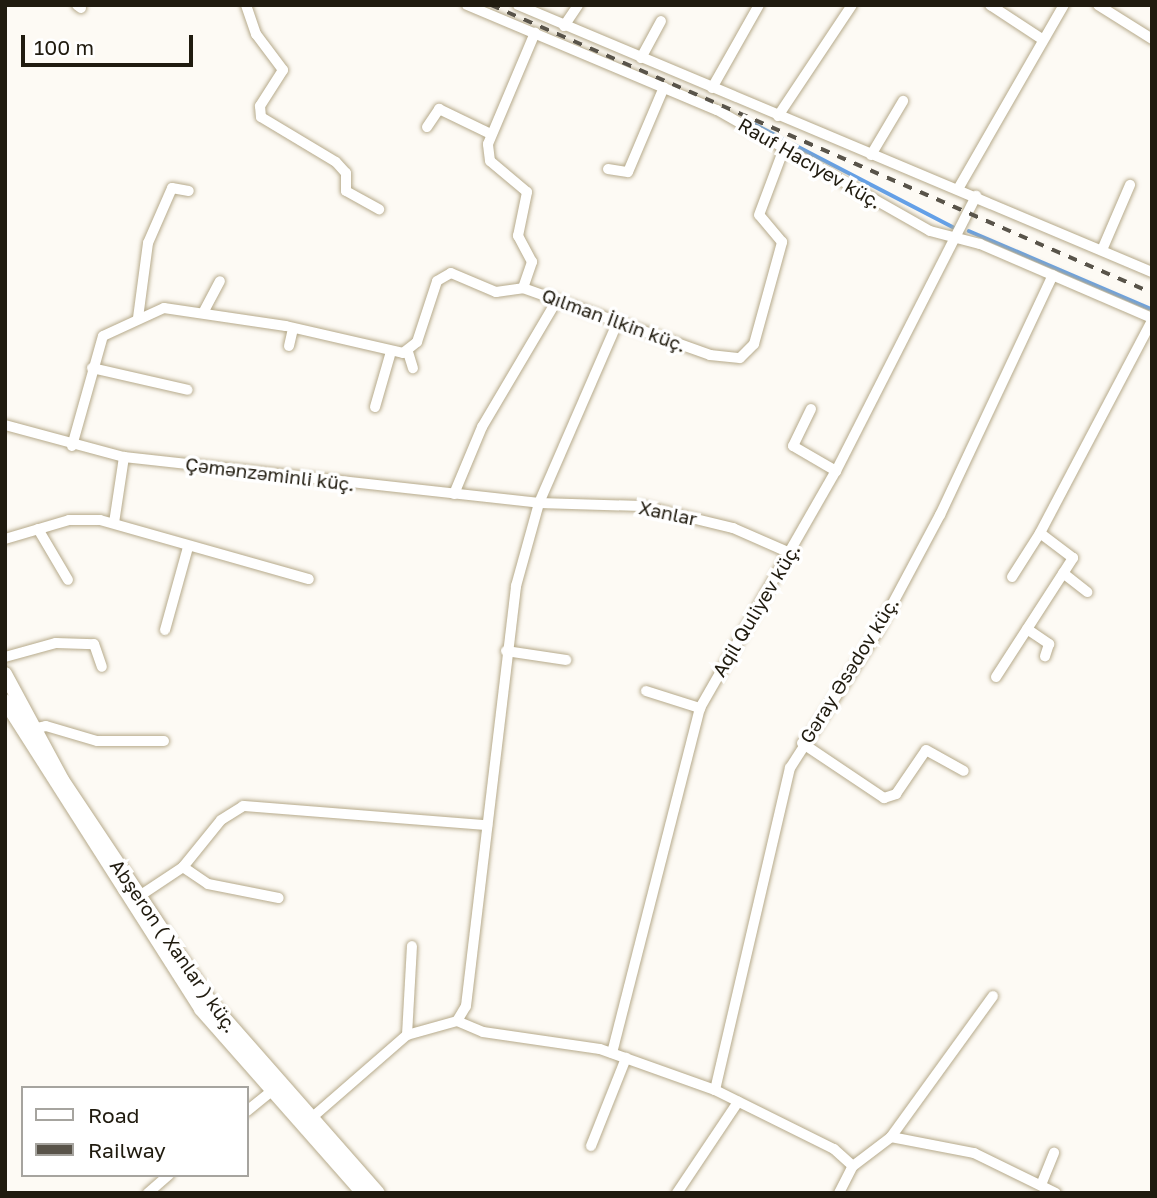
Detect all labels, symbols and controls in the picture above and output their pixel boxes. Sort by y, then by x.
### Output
scale bar [24,21,196,65]
text: 100 m [34,34,94,60]
street label: Rauf Hacıyev küç. [734,113,886,213]
street label: Qılman İlkin küç. [539,283,689,357]
street label: Çəmənzəminli küç. [184,452,356,496]
street label: Xanlar [637,496,699,530]
street label: Aqil Quliyev küç. [707,539,805,681]
street label: Gəray Əsədov küç. [795,593,903,747]
street label: Abşeron ( Xanlar ) küç. [106,855,242,1037]
legend [21,1086,248,1177]
text: Road [88,1102,139,1128]
text: Railway [88,1137,166,1163]

